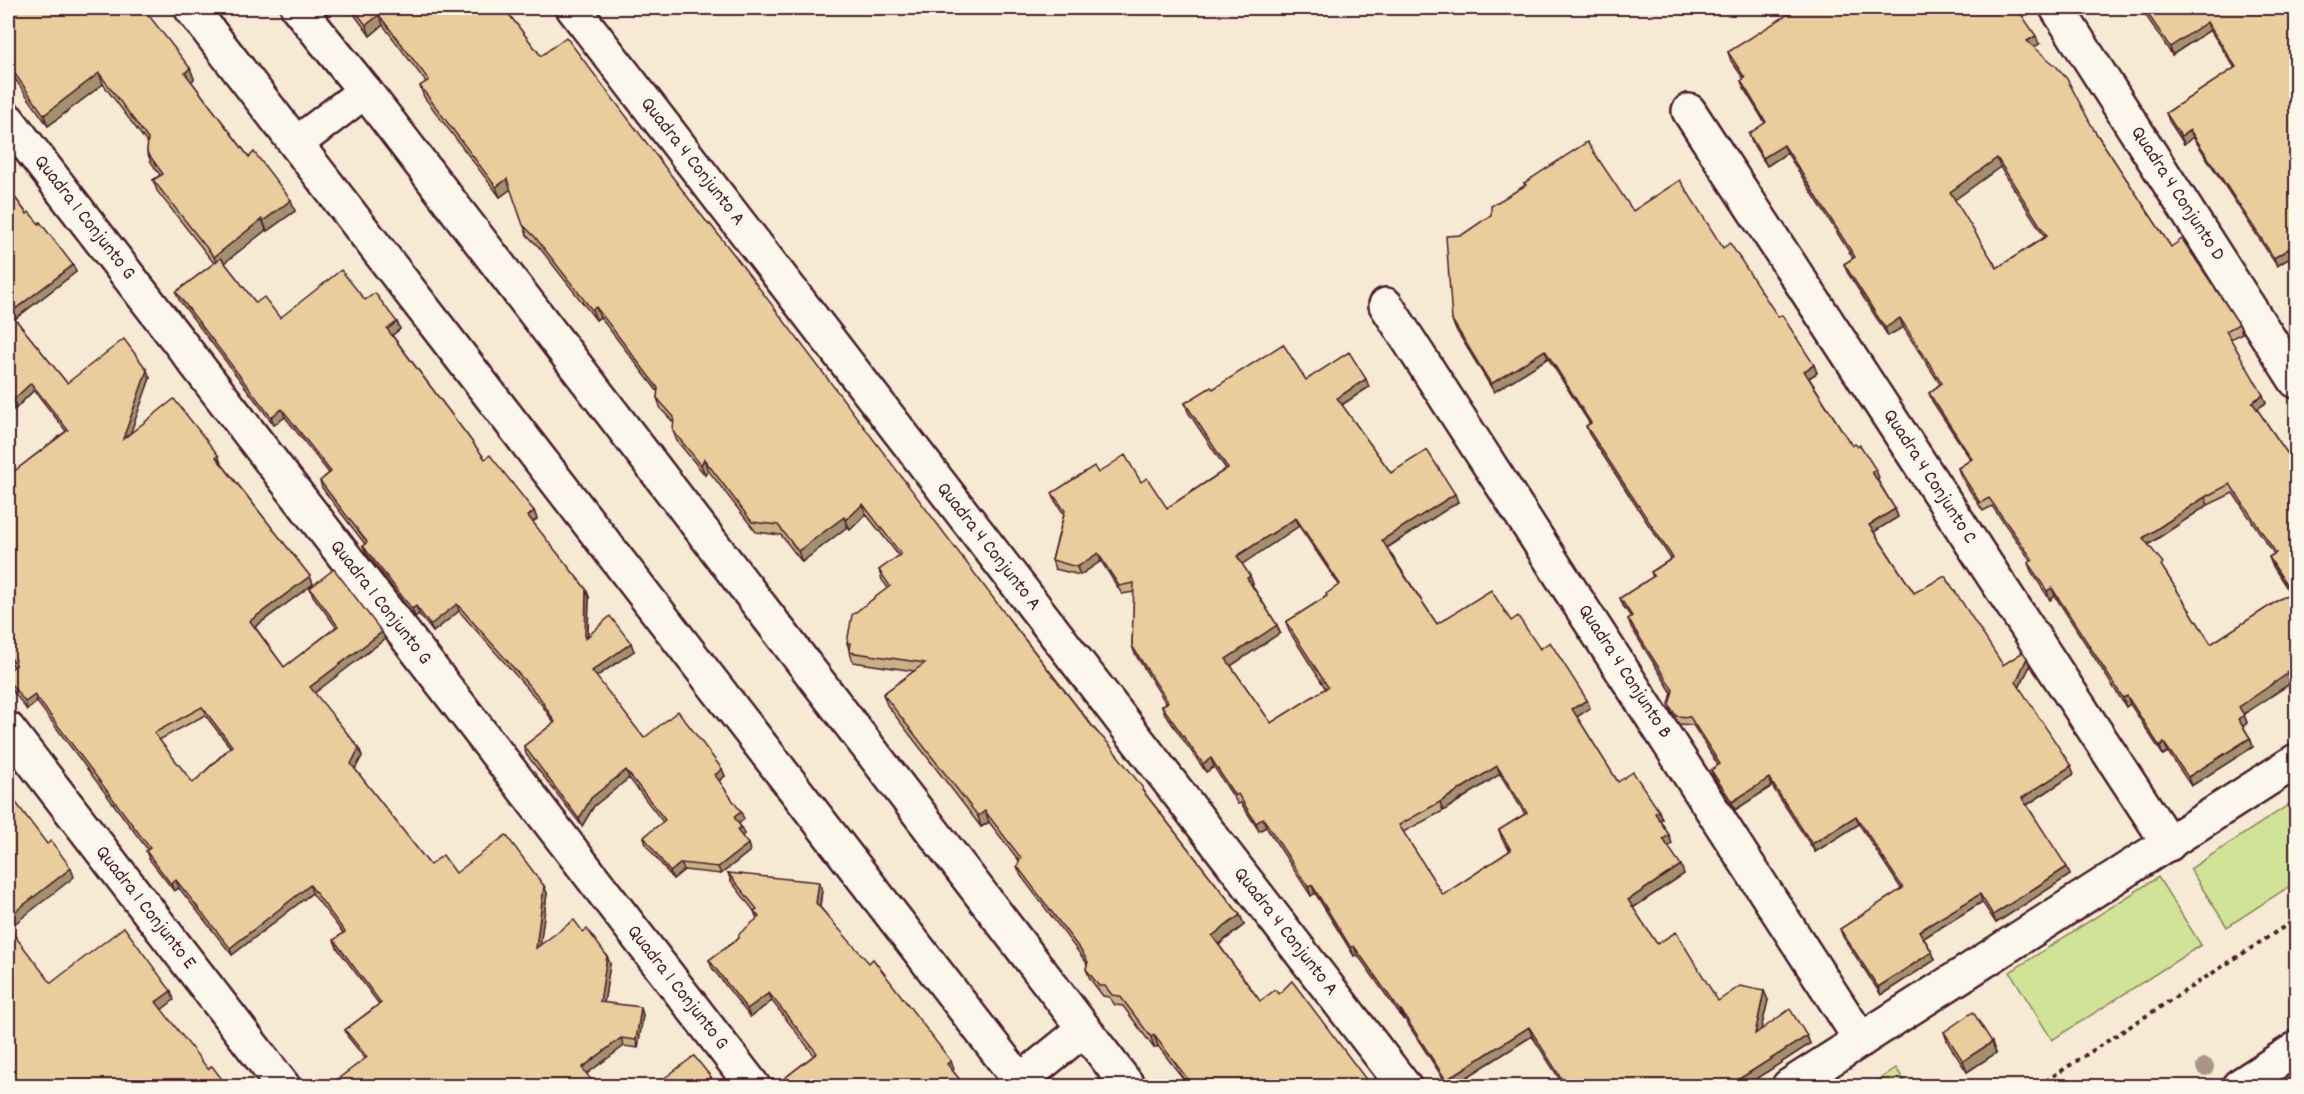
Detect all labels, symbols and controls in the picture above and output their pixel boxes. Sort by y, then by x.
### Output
street label: Quadra 4 Conjunto A [633,92,751,232]
street label: Quadra 4 Conjunto D [2123,121,2231,267]
street label: Quadra 1 Conjunto G [26,150,142,286]
street label: Quadra 4 Conjunto C [1875,404,1983,550]
street label: Quadra 4 Conjunto A [929,477,1047,617]
street label: Quadra 1 Conjunto G [322,535,438,671]
street label: Quadra 4 Conjunto B [1570,599,1678,745]
street label: Quadra 1 Conjunto E [88,840,202,976]
street label: Quadra 4 Conjunto A [1226,862,1344,1002]
street label: Quadra 1 Conjunto G [619,920,735,1056]

